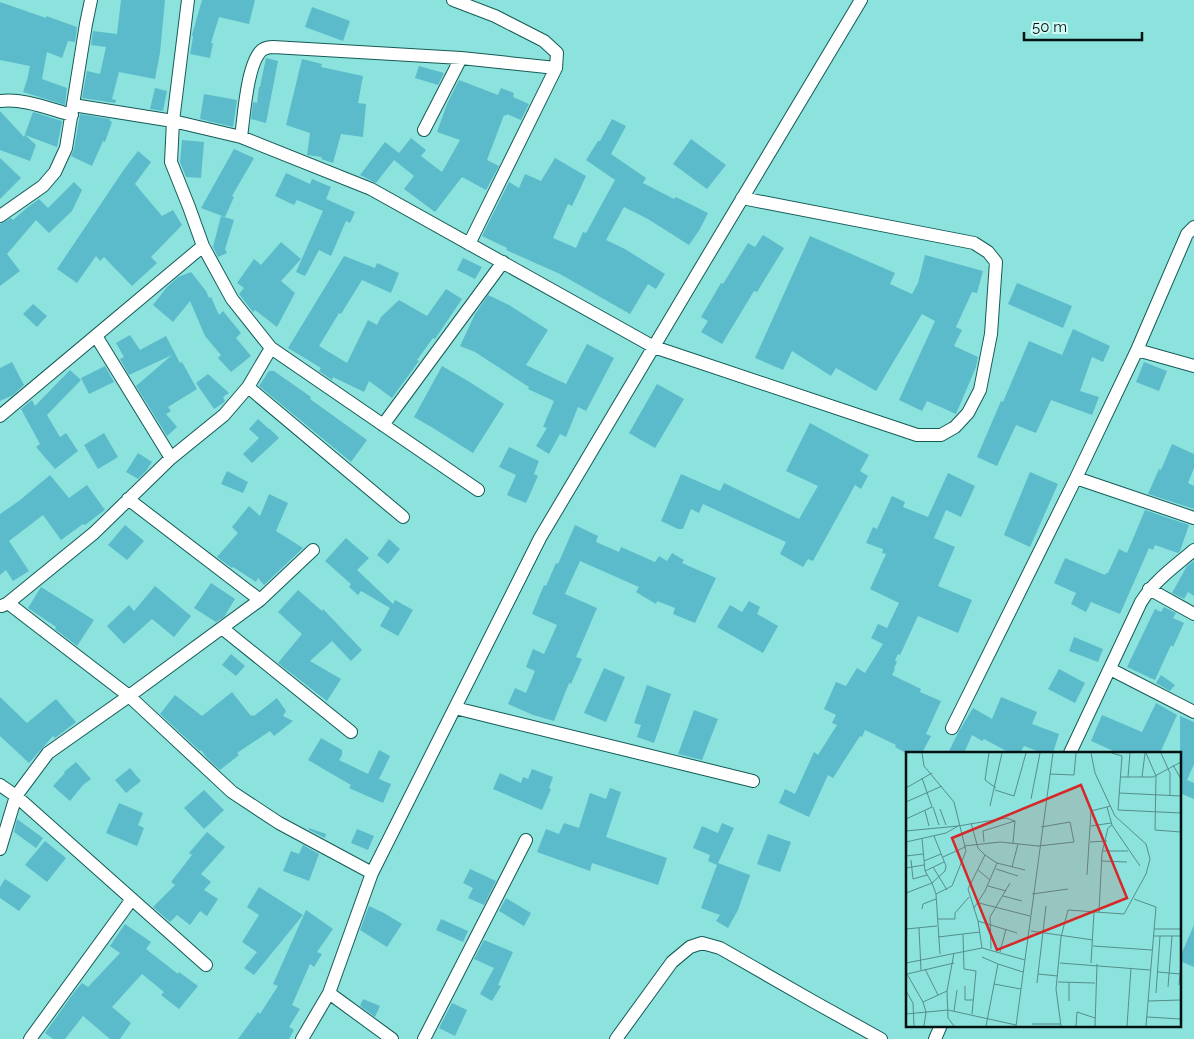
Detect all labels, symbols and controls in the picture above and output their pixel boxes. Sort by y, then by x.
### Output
scale bar [1024,10,1142,42]
text: 50 m [1032,18,1067,36]
inset map [906,752,1182,1026]

